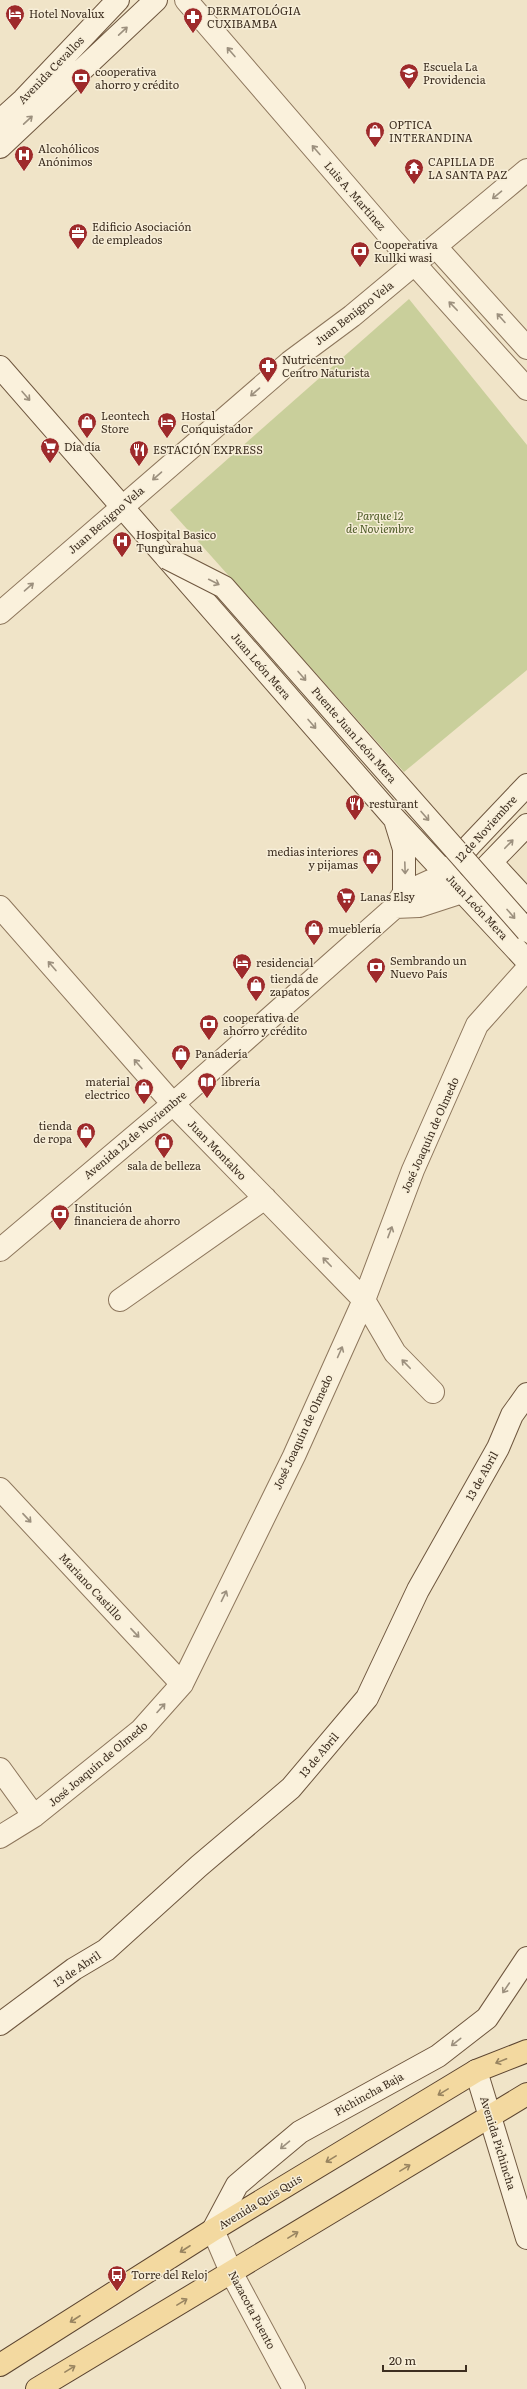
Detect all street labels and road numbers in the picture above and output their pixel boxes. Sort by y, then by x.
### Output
street label: Avenida Cevallos [14,32,87,107]
street label: Luis A. Martínez [321,157,391,234]
street label: Juan Benigno Vela [311,276,396,348]
street label: Juan Benigno Vela [64,482,147,557]
street label: Juan León Mera [228,628,295,702]
street label: Puente Juan León Mera [308,683,401,786]
street label: 12 de Noviembre [451,791,520,865]
street label: Juan León Mera [443,870,512,943]
street label: José Joaquín de Olmedo [396,1074,462,1195]
street label: Avenida 12 de Noviembre [79,1086,189,1182]
street label: Juan Montalvo [185,1116,251,1183]
street label: José Joaquín de Olmedo [268,1371,336,1492]
street label: 13 de Abril [461,1448,501,1503]
street label: Mariano Castillo [56,1549,127,1624]
street label: José Joaquín de Olmedo [44,1717,150,1810]
street label: 13 de Abril [295,1728,342,1780]
street label: 13 de Abril [50,1946,104,1990]
street label: Pichincha Baja [331,2067,406,2119]
street label: Avenida Pichincha [477,2094,521,2192]
street label: Avenida Quis Quis [215,2170,304,2232]
street label: Nazacota Puento [225,2267,280,2352]

